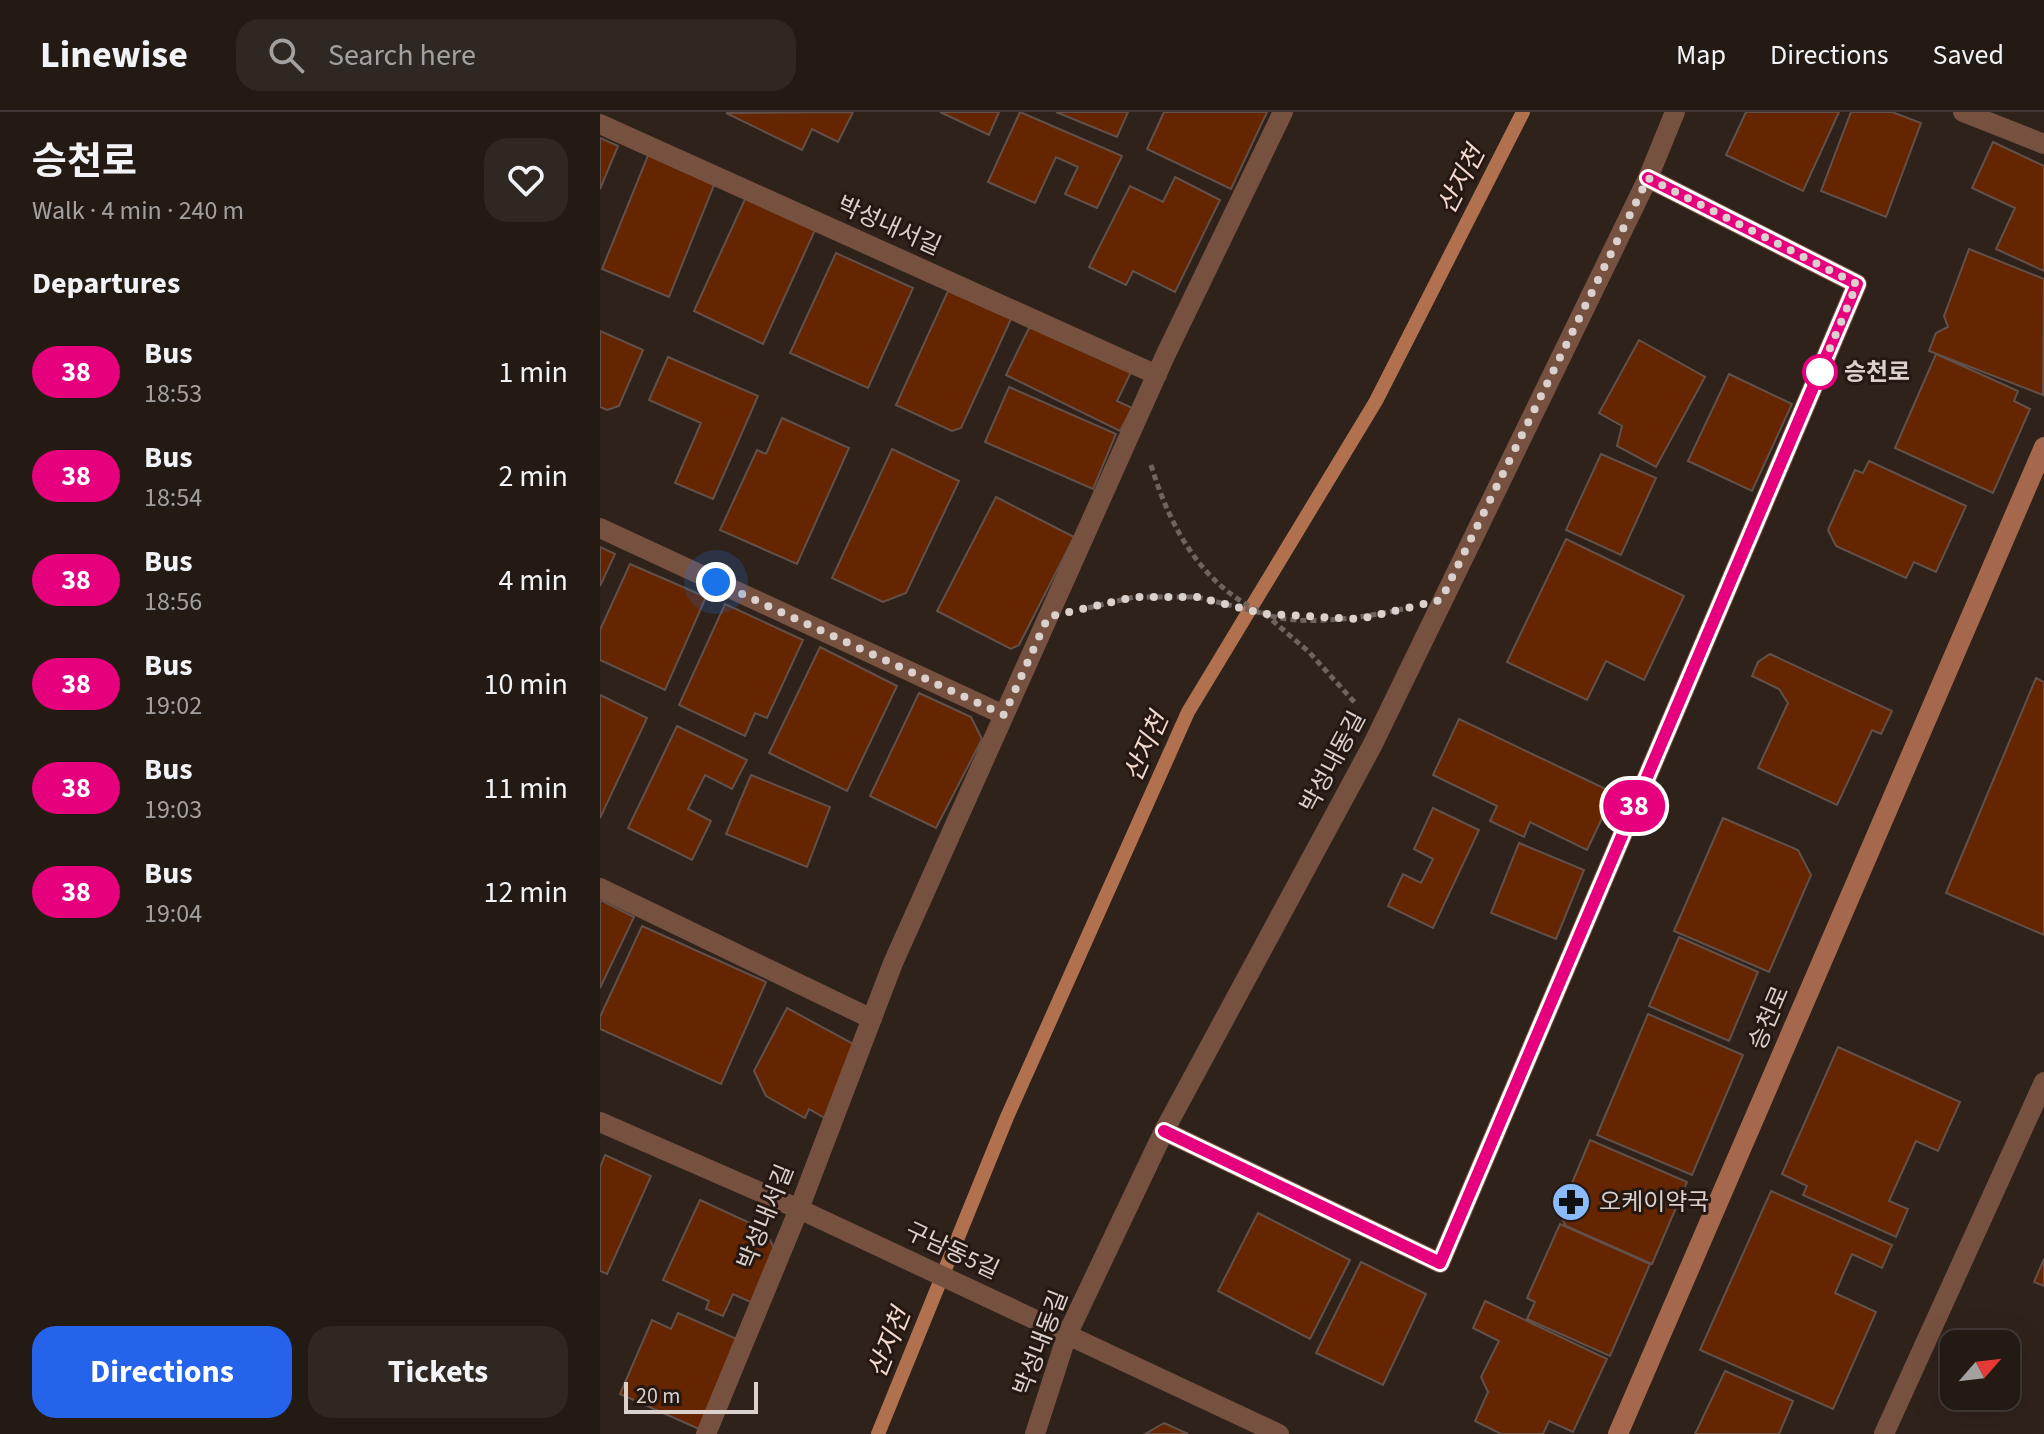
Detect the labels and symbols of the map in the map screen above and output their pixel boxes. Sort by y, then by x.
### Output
water label: 산지천 [1428,137,1495,220]
street label: 박성내서길 [831,188,947,264]
marker: 승천로 [1803,355,1837,389]
place label: 승천로 [1844,355,1910,390]
your location [696,562,736,602]
water label: 산지천 [1115,704,1179,787]
street label: 박성내동길 [1292,705,1374,819]
line badge: 38 [1598,780,1670,832]
street label: 승천로 [1740,981,1798,1055]
street label: 박성내서길 [729,1159,803,1275]
pharmacy icon: 오케이약국 [1550,1181,1592,1223]
place label: 오케이약국 [1599,1185,1709,1220]
street label: 구남동5길 [899,1214,1005,1288]
street label: 박성내동길 [1005,1285,1077,1401]
water label: 산지천 [858,1300,921,1383]
north arrow [1940,1330,2020,1410]
scale bar [624,1378,758,1414]

